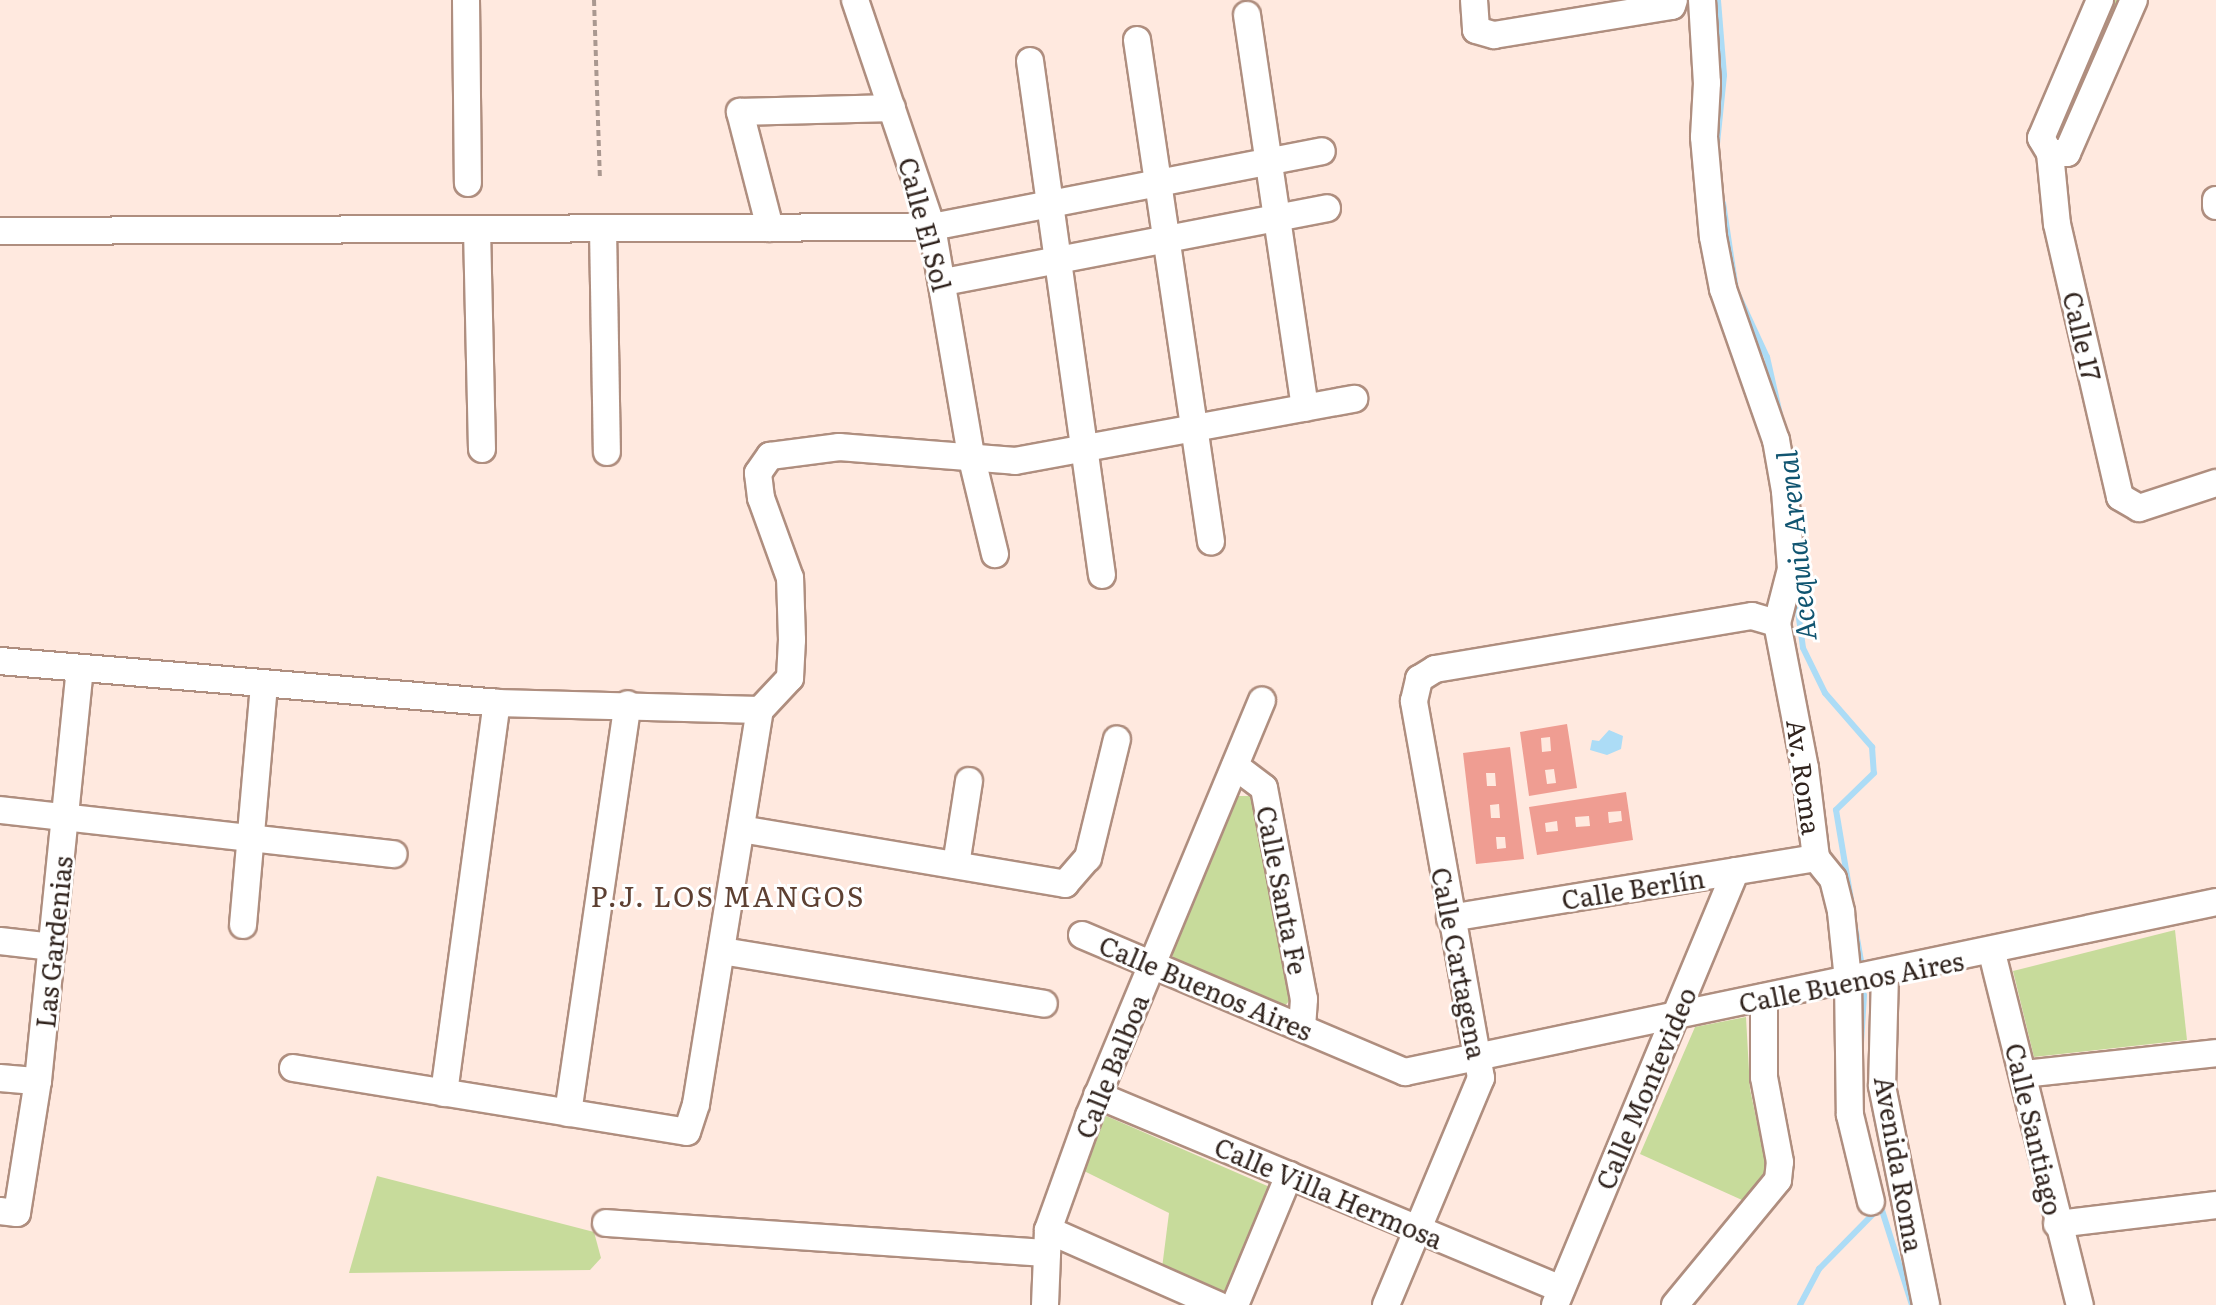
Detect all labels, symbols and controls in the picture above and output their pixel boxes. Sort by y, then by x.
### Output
street label: Calle El Sol [893,154,959,294]
street label: Calle 17 [2058,288,2108,384]
water label: Acequia Arenal [1768,449,1822,643]
street label: Av. Roma [1781,717,1829,837]
street label: Calle Santa Fe [1251,803,1315,977]
street label: Las Gardenias [28,854,78,1030]
street label: Calle Berlín [1559,861,1707,915]
street label: Calle Cartagena [1426,865,1494,1061]
district label: P.J. LOS MANGOS [591,878,865,912]
street label: Calle Buenos Aires [1095,928,1317,1046]
street label: Calle Buenos Aires [1736,944,1966,1018]
street label: Calle Montevideo [1588,982,1702,1194]
street label: Calle Balboa [1068,989,1154,1143]
street label: Calle Santiago [2000,1040,2070,1218]
street label: Avenida Roma [1869,1074,1931,1254]
street label: Calle Villa Hermosa [1210,1130,1448,1254]

